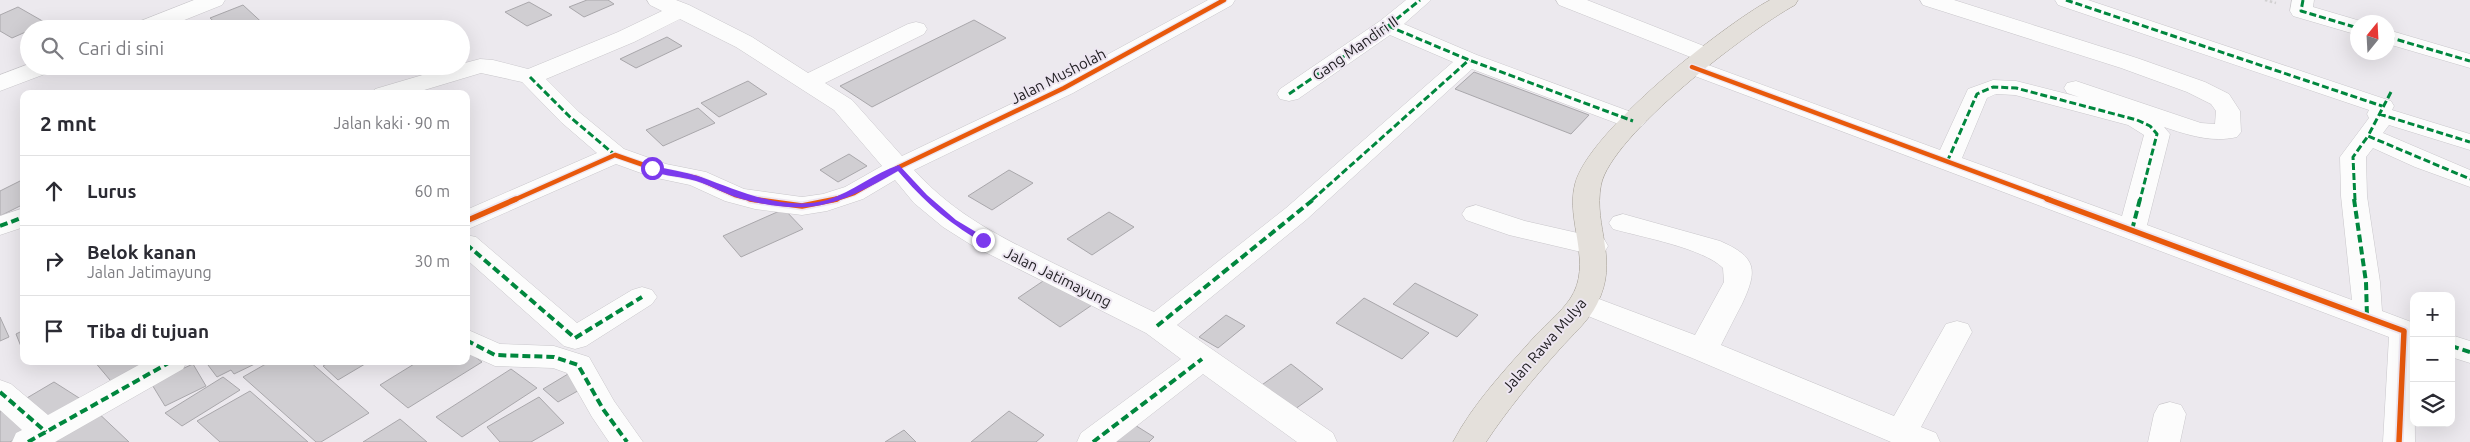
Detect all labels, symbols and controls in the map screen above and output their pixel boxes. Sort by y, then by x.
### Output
street label: Gang Mandiri II [1309,12,1401,84]
north arrow [2350,15,2395,60]
search box [20,20,470,75]
icon: search [38,34,66,62]
text: Cari di sini [78,37,164,59]
street label: Jalan Musholah [1008,45,1108,107]
text: 2 mnt [40,111,96,135]
text: Jalan kaki · 90 m [334,114,450,132]
route start [641,157,664,180]
icon: ahead [40,177,68,205]
text: Lurus [87,180,136,202]
text: 60 m [414,182,450,200]
route end [972,229,995,252]
text: Belok kanan [87,241,196,263]
street label: Jalan Jatimayung [1002,244,1114,310]
icon: right [40,247,68,275]
text: 30 m [414,252,450,270]
text: Jalan Jatimayung [87,263,212,281]
map controls [2410,292,2455,427]
button: + [2410,292,2455,337]
street label: Jalan Rawa Mulya [1499,295,1589,395]
icon: arrive [40,317,68,345]
text: Tiba di tujuan [87,320,209,342]
button: − [2410,337,2455,382]
button: layers [2410,382,2455,427]

